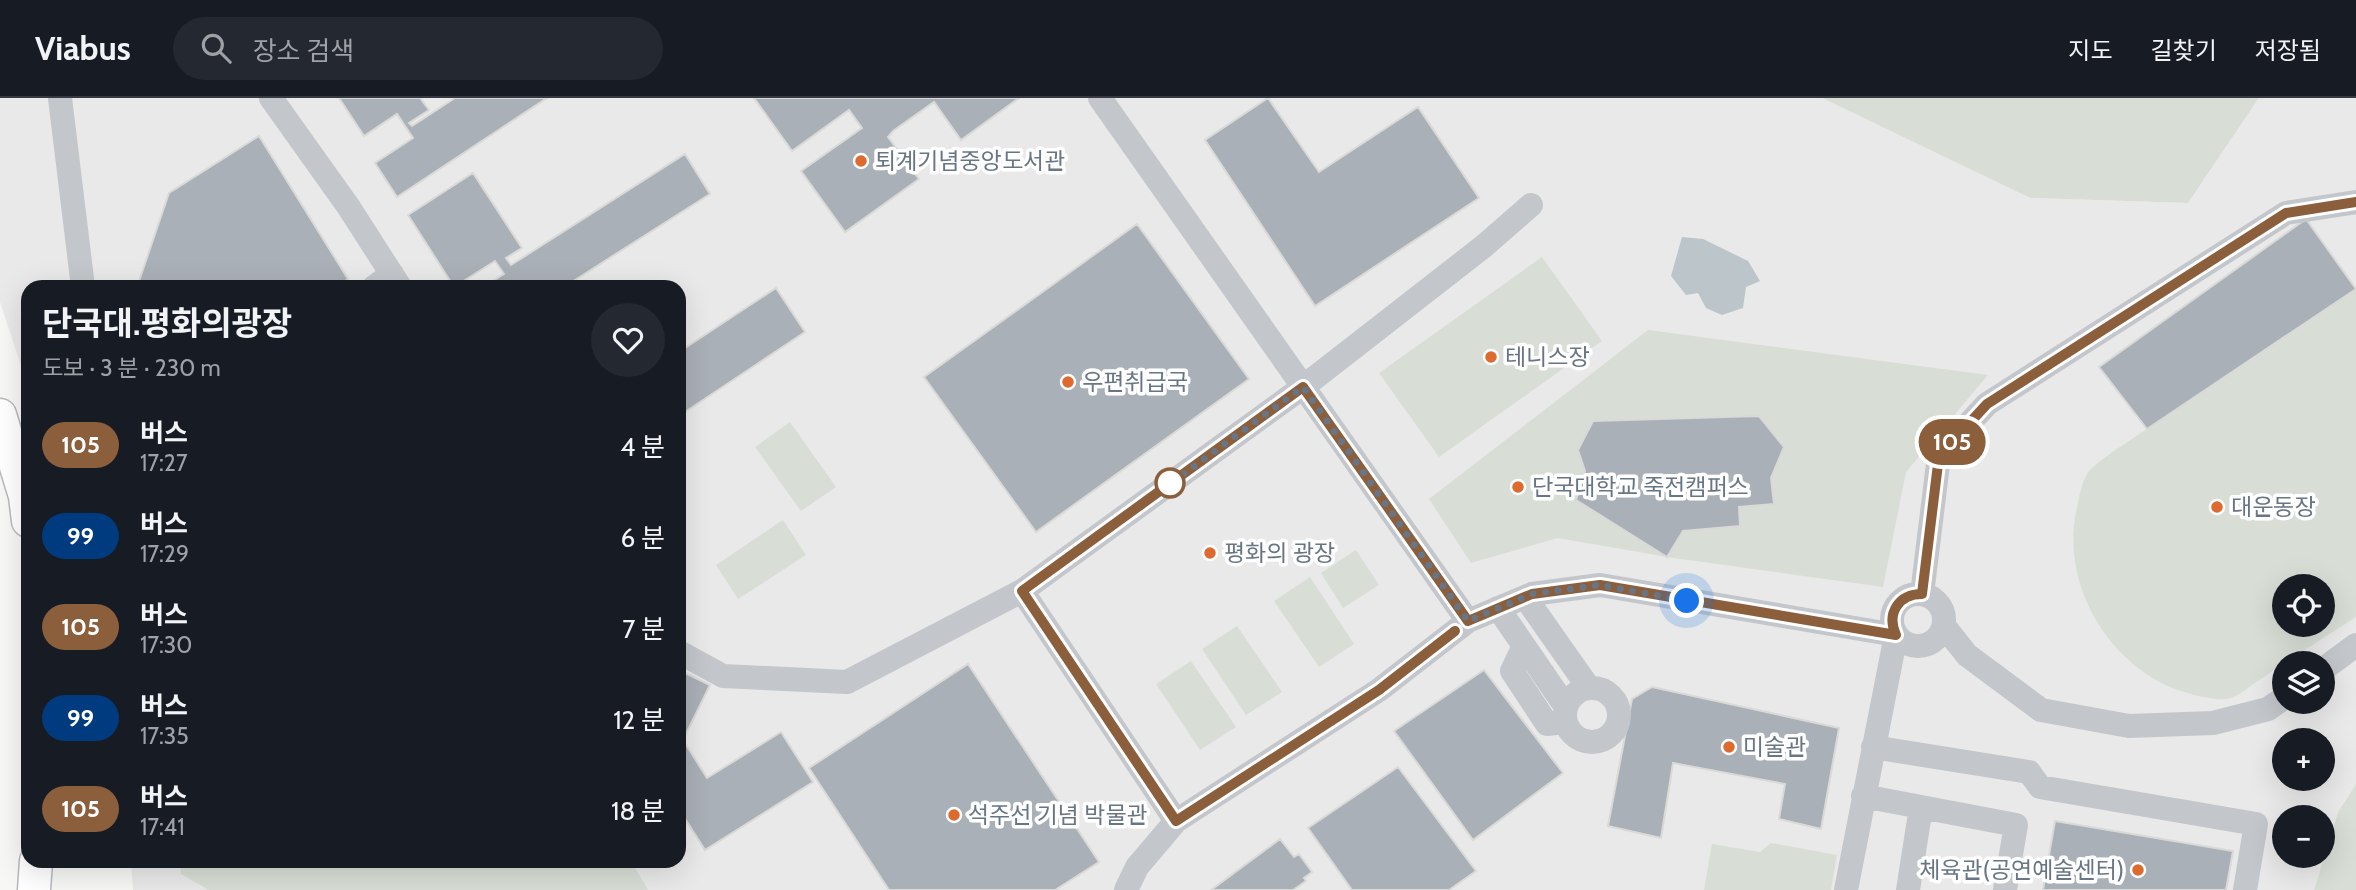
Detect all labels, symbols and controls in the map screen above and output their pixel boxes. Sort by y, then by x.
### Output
search box [173,17,663,80]
text: Viabus [35,28,131,68]
icon: search [197,29,235,67]
text: 장소 검색 [253,35,354,67]
text: 지도 [2068,36,2113,65]
text: 길찾기 [2151,36,2217,65]
text: 저장됨 [2255,36,2321,65]
place label: 퇴계기념중앙도서관 [875,147,1065,175]
marker: 퇴계기념중앙도서관 [853,153,869,169]
text: 단국대.평화의광장 [42,303,292,343]
button: heart [591,303,665,377]
place label: 테니스장 [1505,343,1590,371]
marker: 테니스장 [1483,349,1499,365]
text: 도보 · 3 분 · 230 m [42,354,221,382]
place label: 우편취급국 [1082,368,1188,396]
marker: 우편취급국 [1060,374,1076,390]
text: 버스 [140,417,188,449]
line badge: 105 [1912,419,1992,465]
text: 105 [1933,427,1971,456]
text: 105 [61,430,100,459]
text: 4 분 [620,431,665,463]
text: 17:27 [140,449,187,477]
unlabelled marker [1155,468,1185,498]
place label: 단국대학교 죽전캠퍼스 [1532,473,1749,501]
marker: 단국대학교 죽전캠퍼스 [1510,479,1526,495]
place label: 대운동장 [2231,493,2316,521]
marker: 대운동장 [2209,499,2225,515]
text: 버스 [140,508,188,540]
text: 99 [67,521,94,550]
text: 6 분 [620,522,665,554]
place label: 평화의 광장 [1224,539,1335,567]
text: 17:29 [140,540,189,568]
marker: 평화의 광장 [1202,545,1218,561]
map controls [2272,574,2335,868]
button: locate [2272,574,2335,637]
your location [1669,583,1704,618]
text: 버스 [140,599,188,631]
text: 105 [61,612,100,641]
text: 7 분 [622,613,665,645]
text: 17:30 [140,631,192,659]
button: layers [2272,651,2335,714]
text: 버스 [140,690,188,722]
text: 99 [67,703,94,732]
text: 12 분 [613,704,665,736]
text: 17:35 [140,722,189,750]
button: + [2272,728,2335,791]
place label: 미술관 [1743,733,1806,761]
marker: 미술관 [1721,739,1737,755]
text: 버스 [140,781,188,813]
text: 105 [61,794,100,823]
text: 18 분 [611,795,665,827]
place label: 석주선 기념 박물관 [968,801,1148,829]
button: − [2272,805,2335,868]
marker: 석주선 기념 박물관 [946,807,962,823]
text: 17:41 [140,813,185,841]
place label: 체육관(공연예술센터) [1919,856,2124,884]
marker: 체육관(공연예술센터) [2130,862,2146,878]

